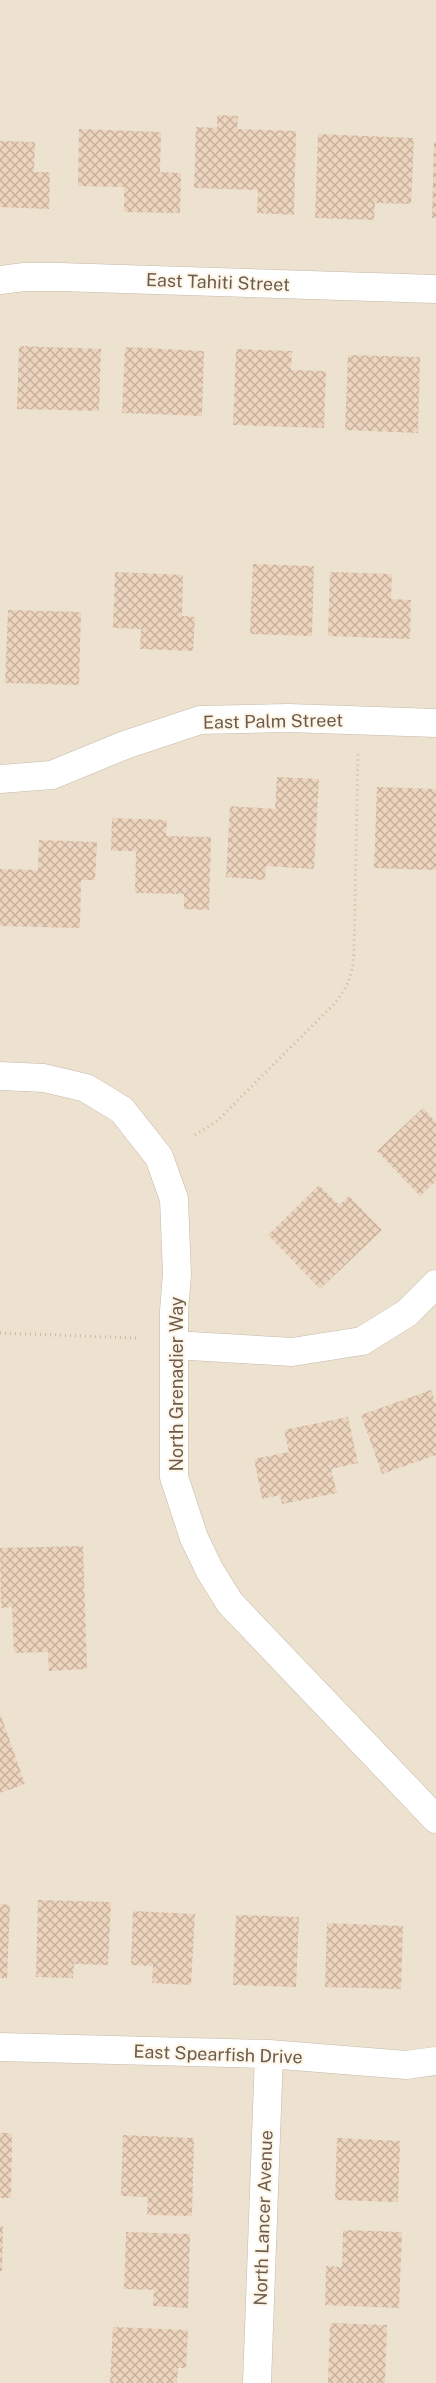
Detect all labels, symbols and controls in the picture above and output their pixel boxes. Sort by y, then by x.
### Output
street label: East Tahiti Street [146,269,290,295]
street label: East Palm Street [203,709,343,733]
street label: North Grenadier Way [166,1296,187,1471]
street label: East Spearfish Drive [133,2041,303,2067]
street label: North Lancer Avenue [249,2130,277,2306]

